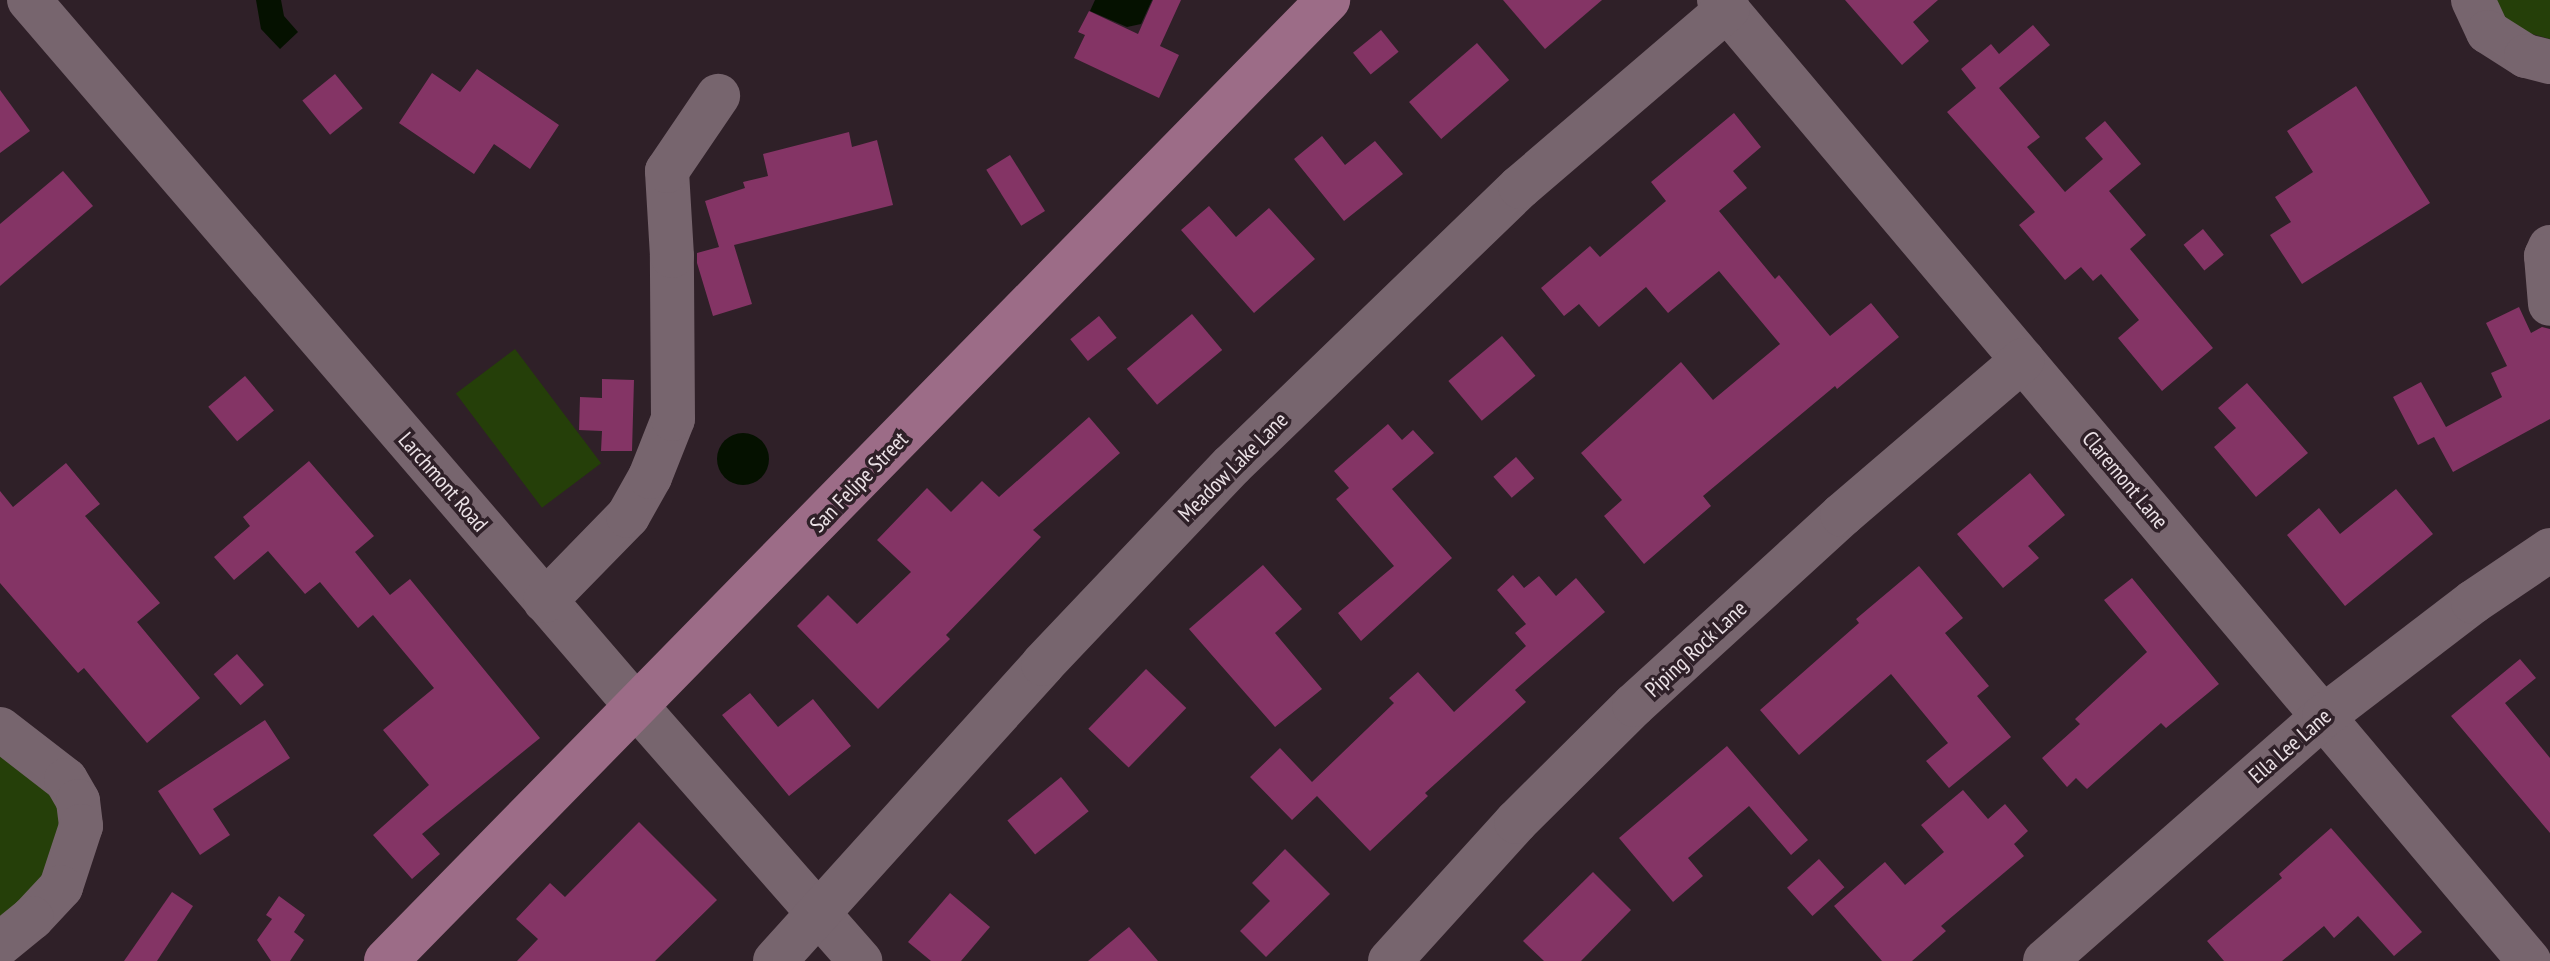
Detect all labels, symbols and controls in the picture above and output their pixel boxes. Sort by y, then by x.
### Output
street label: Meadow Lake Lane [1173,407,1293,527]
street label: San Felipe Street [805,426,913,538]
street label: Claremont Lane [2076,426,2174,534]
street label: Larchmont Road [393,427,493,537]
street label: Piping Rock Lane [1640,595,1752,703]
street label: Ella Lee Lane [2243,703,2337,789]

